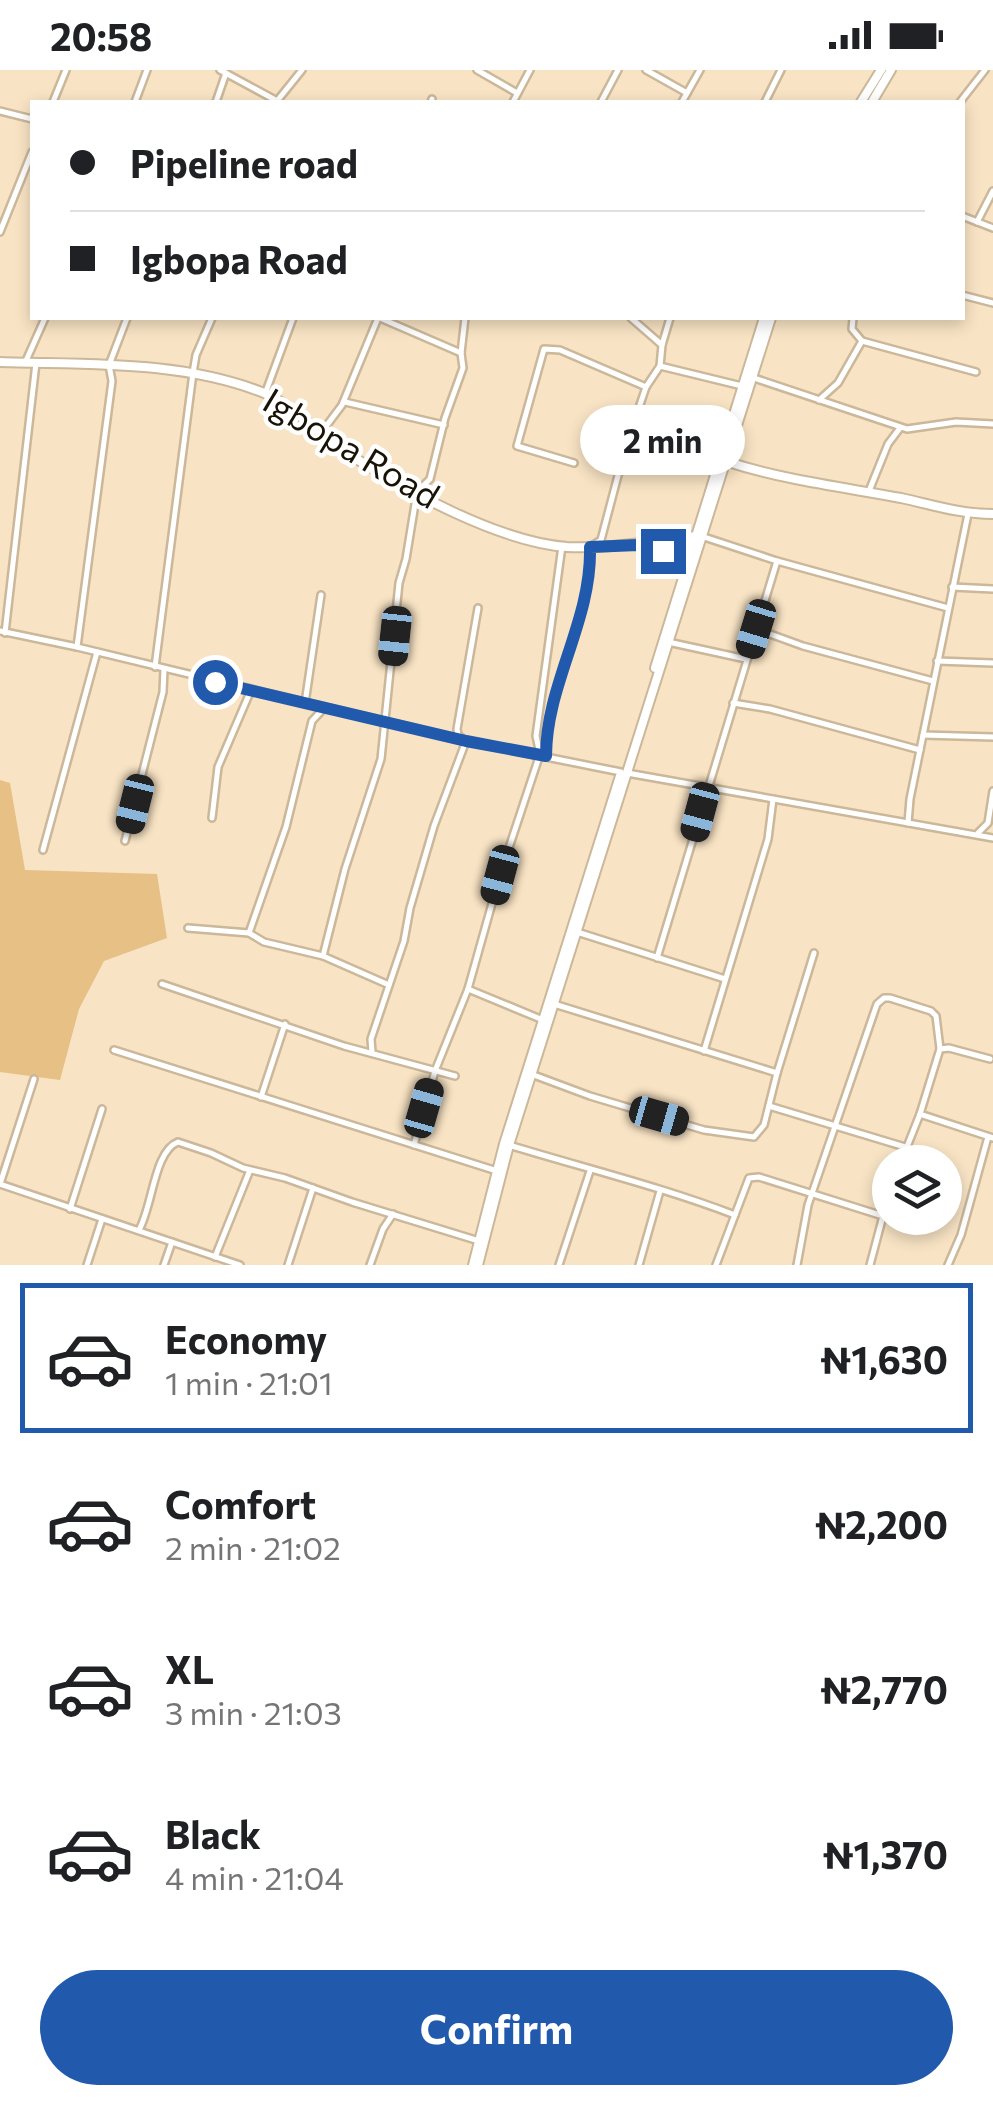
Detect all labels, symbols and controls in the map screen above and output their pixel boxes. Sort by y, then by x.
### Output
text: 20:58 [50,12,152,59]
text: Pipeline road [130,139,358,186]
text: Igbopa Road [130,235,348,282]
street label: Igbopa Road [256,377,448,516]
callout: 2 min [580,406,746,476]
text: 2 min [623,420,702,460]
route end [641,529,686,574]
car [733,596,779,662]
car [377,605,413,667]
route start [193,660,238,705]
car [113,771,157,837]
car [678,779,722,845]
car [478,842,522,908]
car [401,1075,447,1141]
car [626,1093,692,1139]
map controls [872,1145,962,1235]
button: layers [872,1145,962,1235]
icon: car [45,1313,135,1403]
text: Economy [165,1315,327,1362]
text: ₦1,630 [820,1335,948,1382]
text: 1 min · 21:01 [165,1362,333,1402]
icon: car [45,1478,135,1568]
text: Comfort [165,1480,316,1527]
text: ₦2,200 [814,1500,948,1547]
text: 2 min · 21:02 [165,1527,341,1567]
icon: car [45,1643,135,1733]
text: XL [165,1645,214,1692]
text: ₦2,770 [820,1665,948,1712]
text: 3 min · 21:03 [165,1692,342,1732]
icon: car [45,1808,135,1898]
text: Black [165,1810,261,1857]
text: ₦1,370 [822,1830,948,1877]
text: 4 min · 21:04 [165,1857,344,1897]
button: Confirm [40,1970,953,2085]

